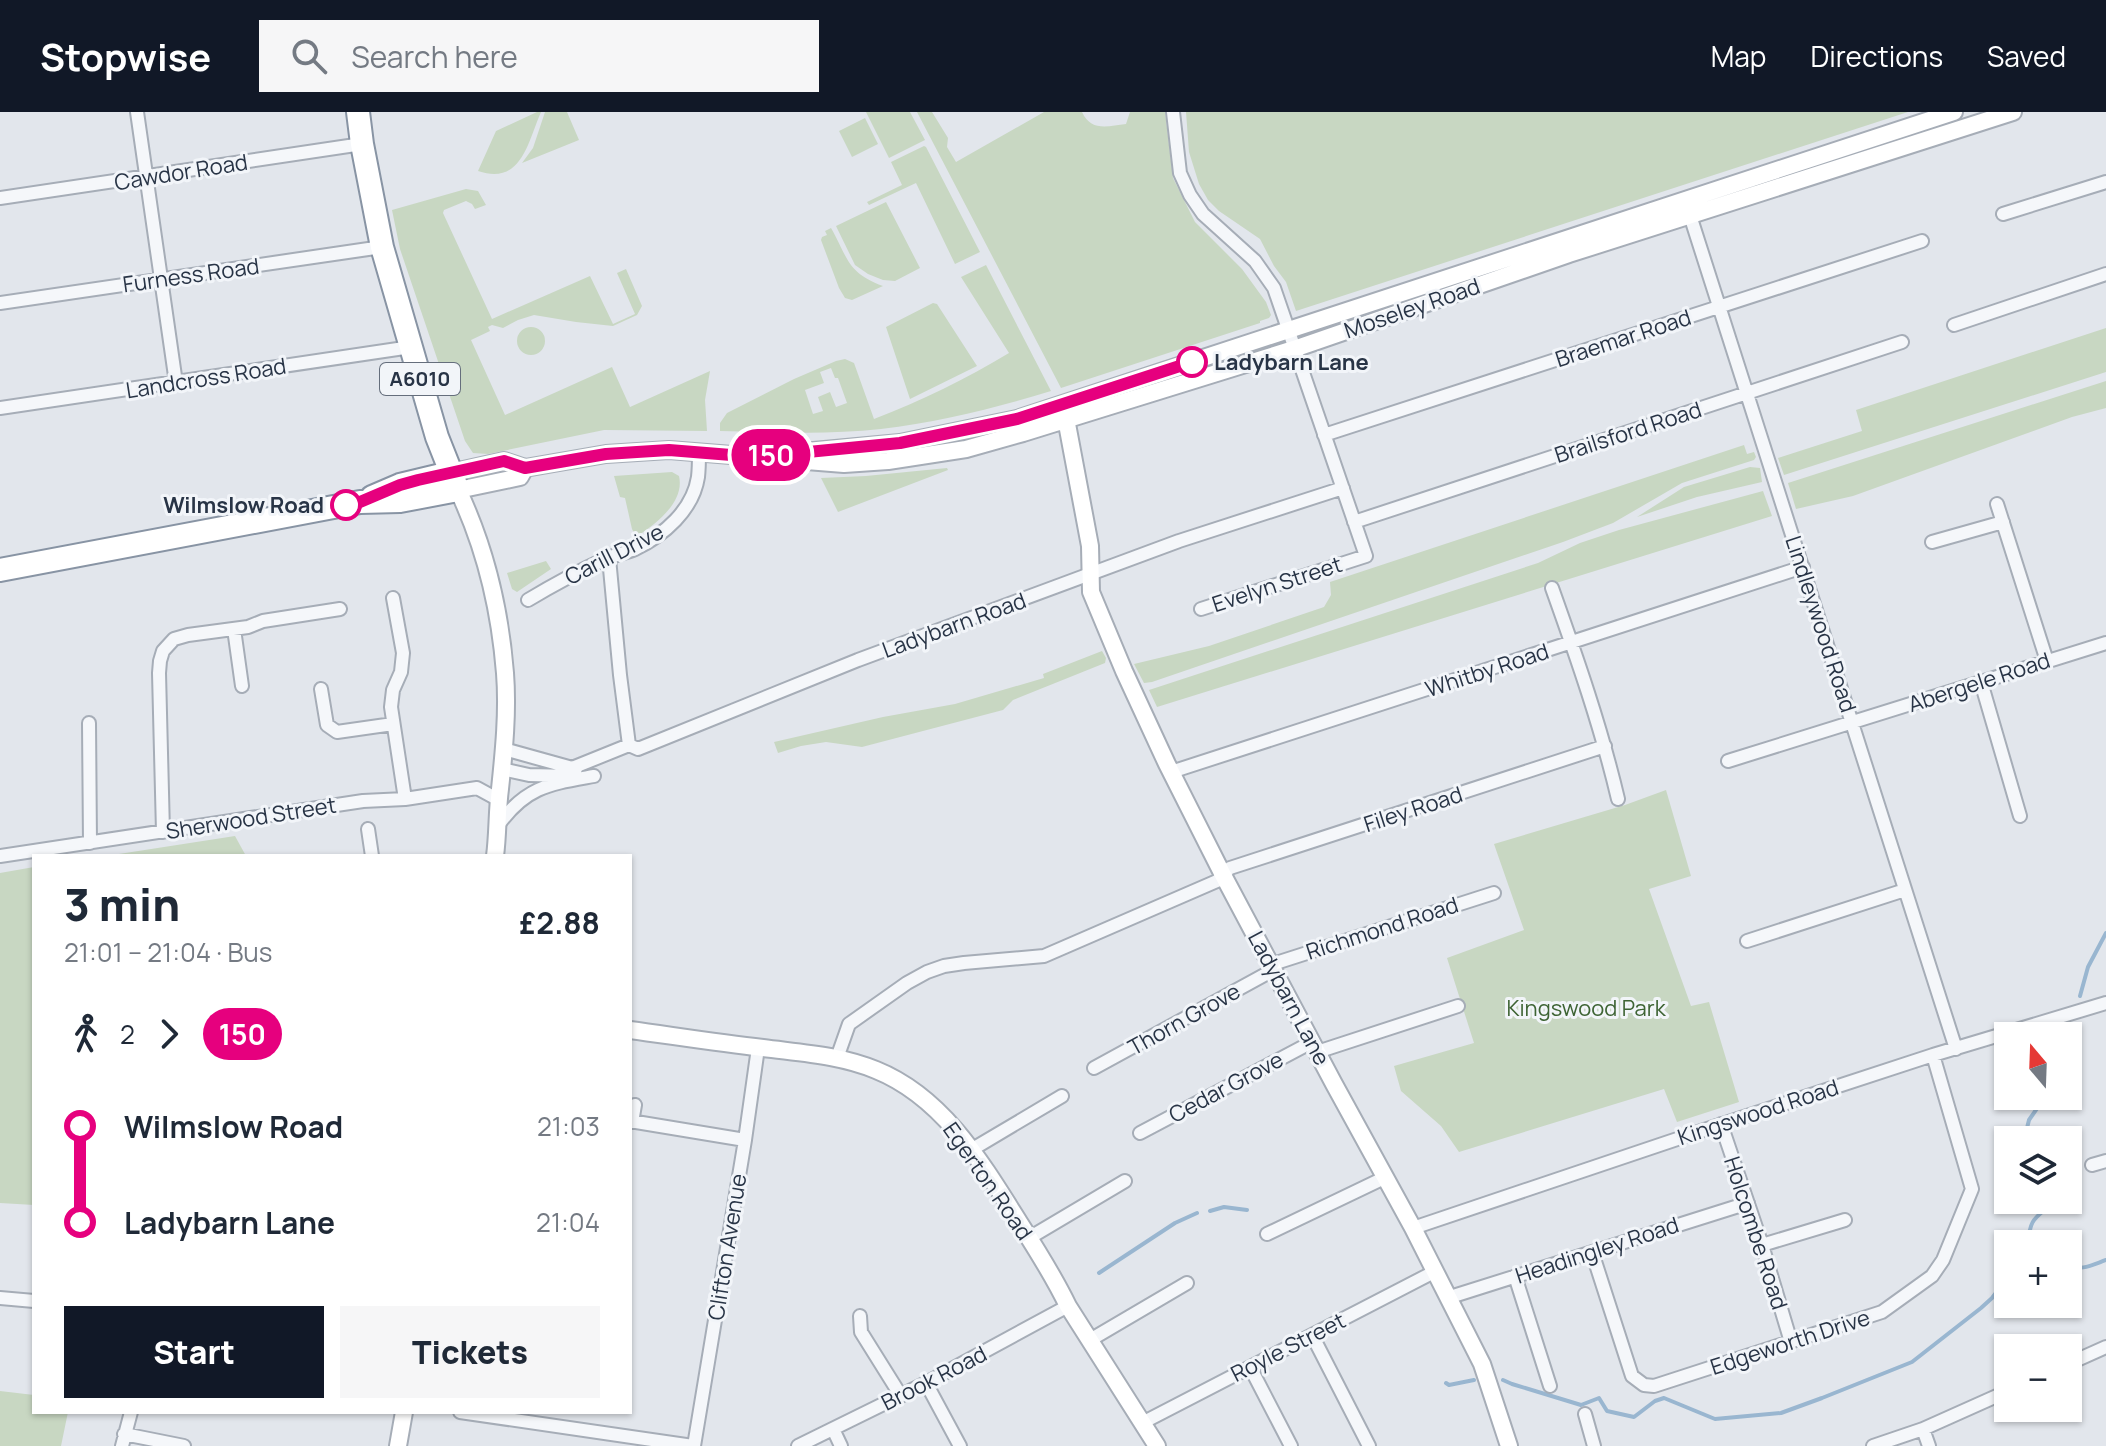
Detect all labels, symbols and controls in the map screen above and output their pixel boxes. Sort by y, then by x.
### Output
search box [259,20,819,92]
text: Stopwise [40,30,211,82]
icon: search [287,34,331,78]
text: Search here [351,36,518,77]
text: Map [1711,37,1766,75]
text: Directions [1810,37,1943,75]
text: Saved [1987,37,2066,75]
street label: Cawdor Road [112,147,250,197]
street label: Furness Road [121,251,261,299]
street label: Moseley Road [1340,271,1484,345]
street label: Braemar Road [1551,302,1695,374]
marker: Ladybarn Lane [1177,347,1207,377]
place label: Ladybarn Lane [1214,347,1369,377]
street label: Landcross Road [124,351,288,405]
road number: A6010 [380,363,460,395]
street label: Brailsford Road [1551,394,1705,470]
line badge: 150 [725,429,817,481]
text: 150 [747,436,795,474]
place label: Wilmslow Road [163,490,324,520]
marker: Wilmslow Road [331,490,361,520]
street label: Carill Drive [559,516,669,592]
street label: Lindleywood Road [1778,532,1864,716]
street label: Evelyn Street [1208,549,1346,619]
street label: Ladybarn Road [878,585,1030,665]
street label: Whitby Road [1421,636,1553,704]
street label: Abergele Road [1904,645,2054,719]
street label: Filey Road [1360,779,1466,839]
street label: Sherwood Street [164,790,338,846]
text: 3 min [64,874,180,934]
street label: Richmond Road [1302,889,1462,967]
text: £2.88 [519,902,600,943]
street label: Ladybarn Lane [1241,926,1337,1071]
text: 21:01 – 21:04 · Bus [64,934,272,970]
street label: Thorn Grove [1123,976,1246,1062]
park label: Kingswood Park [1506,993,1667,1023]
icon: walk [64,1012,108,1056]
icon: forward [147,1012,191,1056]
text: 150 [219,1015,266,1053]
text: 2 [120,1016,135,1052]
north arrow [1994,1022,2082,1110]
map controls [1994,1022,2082,1422]
street label: Cedar Grove [1164,1044,1289,1130]
street label: Kingswood Road [1674,1072,1842,1152]
text: Wilmslow Road [124,1106,343,1147]
text: 21:03 [537,1108,600,1144]
street label: Egerton Road [936,1116,1040,1246]
button: layers [1994,1126,2082,1214]
street label: Holcombe Road [1717,1153,1795,1313]
street label: Clifton Avenue [701,1171,753,1322]
text: Ladybarn Lane [124,1202,335,1243]
text: 21:04 [536,1204,600,1240]
street label: Headingley Road [1511,1209,1683,1291]
button: + [1994,1230,2082,1318]
street label: Edgeworth Drive [1706,1302,1874,1382]
street label: Royle Street [1225,1305,1351,1389]
button: Start [64,1306,324,1398]
button: Tickets [340,1306,600,1398]
button: − [1994,1334,2082,1422]
street label: Brook Road [876,1339,992,1417]

